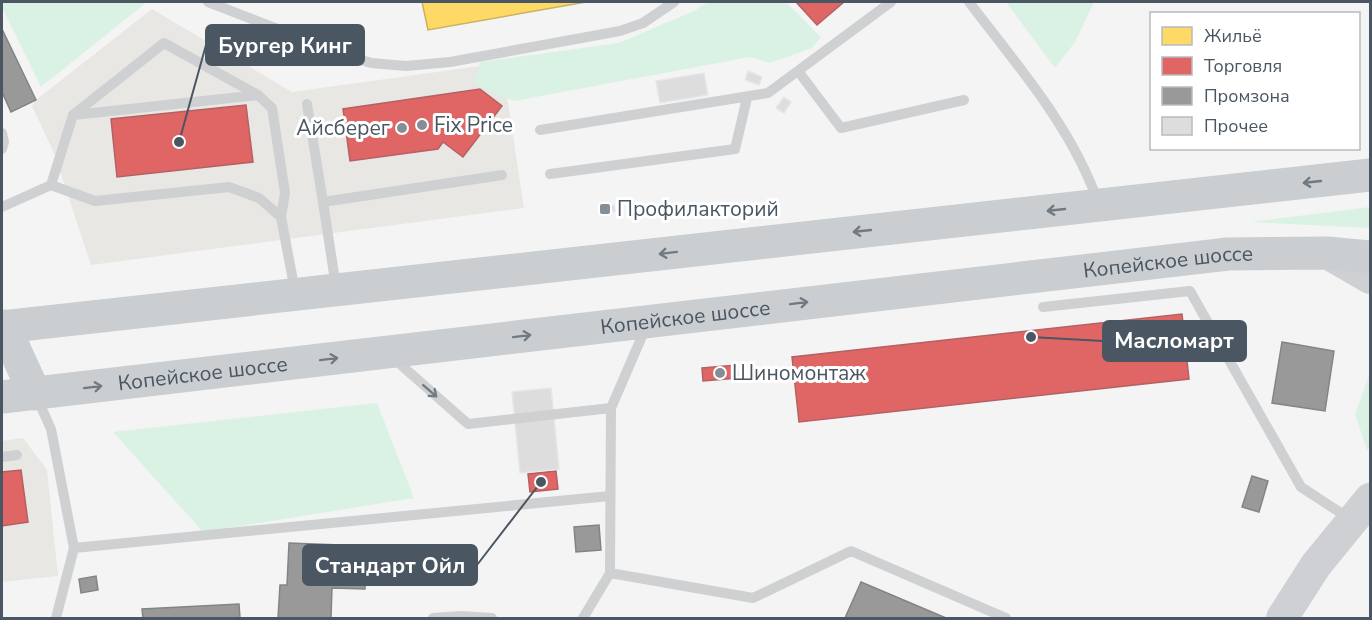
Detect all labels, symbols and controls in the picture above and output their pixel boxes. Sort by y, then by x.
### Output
legend [1150,12,1360,150]
text: Жильё [1204,24,1262,48]
callout: Бургер Кинг [206,25,364,65]
text: Бургер Кинг [218,31,352,61]
text: Торговля [1204,54,1282,78]
text: Промзона [1204,84,1290,108]
place label: Fix Price [434,111,513,139]
place label: Айсберег [296,114,390,142]
text: Прочее [1204,114,1268,138]
marker: Fix Price [415,118,429,132]
marker: Айсберег [395,121,409,135]
one-way arrow [1303,177,1323,188]
place label: Профилакторий [617,195,779,223]
marker: Профилакторий [598,202,612,216]
one-way arrow [1047,205,1066,216]
one-way arrow [853,226,872,237]
street label: Копейское шоссе [1082,240,1253,285]
one-way arrow [659,248,679,259]
street label: Копейское шоссе [599,293,772,341]
one-way arrow [789,297,809,308]
callout: Масломарт [1103,321,1246,361]
text: Масломарт [1114,326,1234,356]
one-way arrow [512,330,532,341]
street label: Копейское шоссе [116,350,289,397]
one-way arrow [318,353,338,364]
place label: Шиномонтаж [732,359,866,387]
marker: Шиномонтаж [713,366,727,380]
one-way arrow [83,381,103,392]
one-way arrow [422,384,437,398]
callout: Стандарт Ойл [303,545,477,585]
text: Стандарт Ойл [315,551,465,581]

